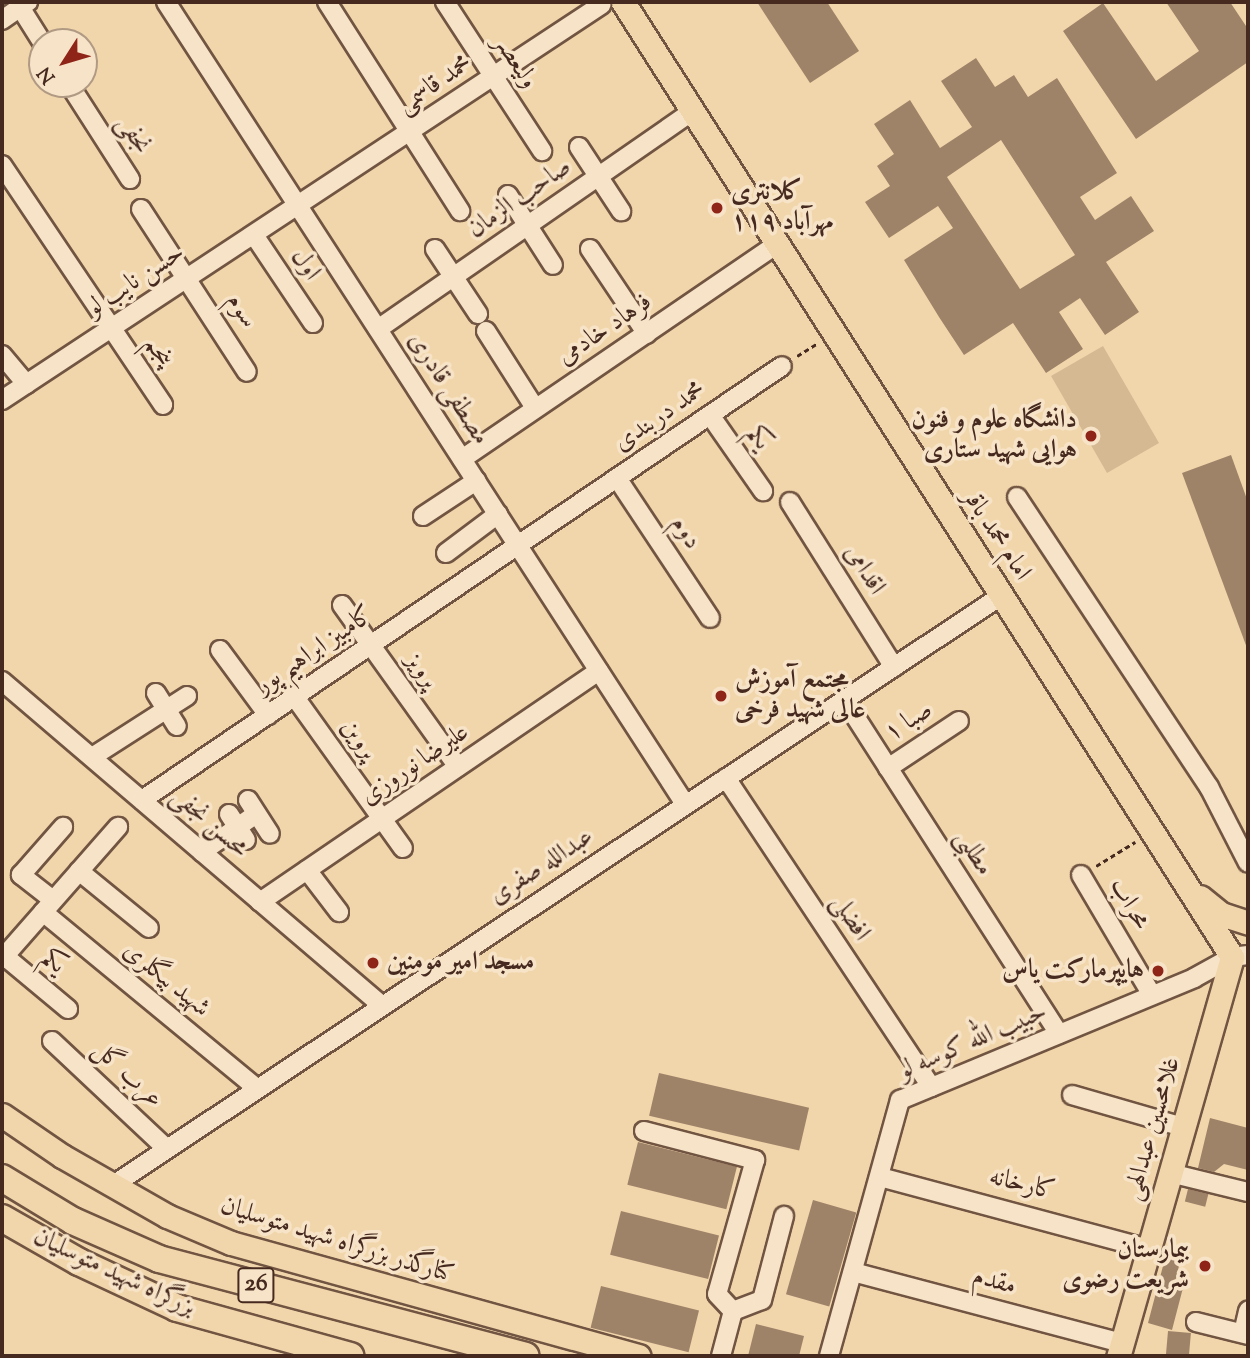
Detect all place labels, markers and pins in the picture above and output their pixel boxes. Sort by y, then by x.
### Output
place label: کلانتری ۱۱۹ مهرآباد [731,177,833,238]
marker: کلانتری ۱۱۹ مهرآباد [709,200,725,216]
place label: دانشگاه علوم و فنون هوایی شهید ستاری [911,405,1077,466]
marker: دانشگاه علوم و فنون هوایی شهید ستاری [1083,428,1099,444]
place label: مجتمع آموزش عالی شهید فرخی [735,665,865,726]
marker: مجتمع آموزش عالی شهید فرخی [713,688,729,704]
place label: مسجد امیر مومنین [387,947,534,979]
marker: مسجد امیر مومنین [365,955,381,971]
place label: هایپرمارکت یاس [1002,955,1144,987]
marker: هایپرمارکت یاس [1150,963,1166,979]
place label: بیمارستان شریعت رضوی [1062,1235,1189,1296]
marker: بیمارستان شریعت رضوی [1195,1256,1215,1276]

